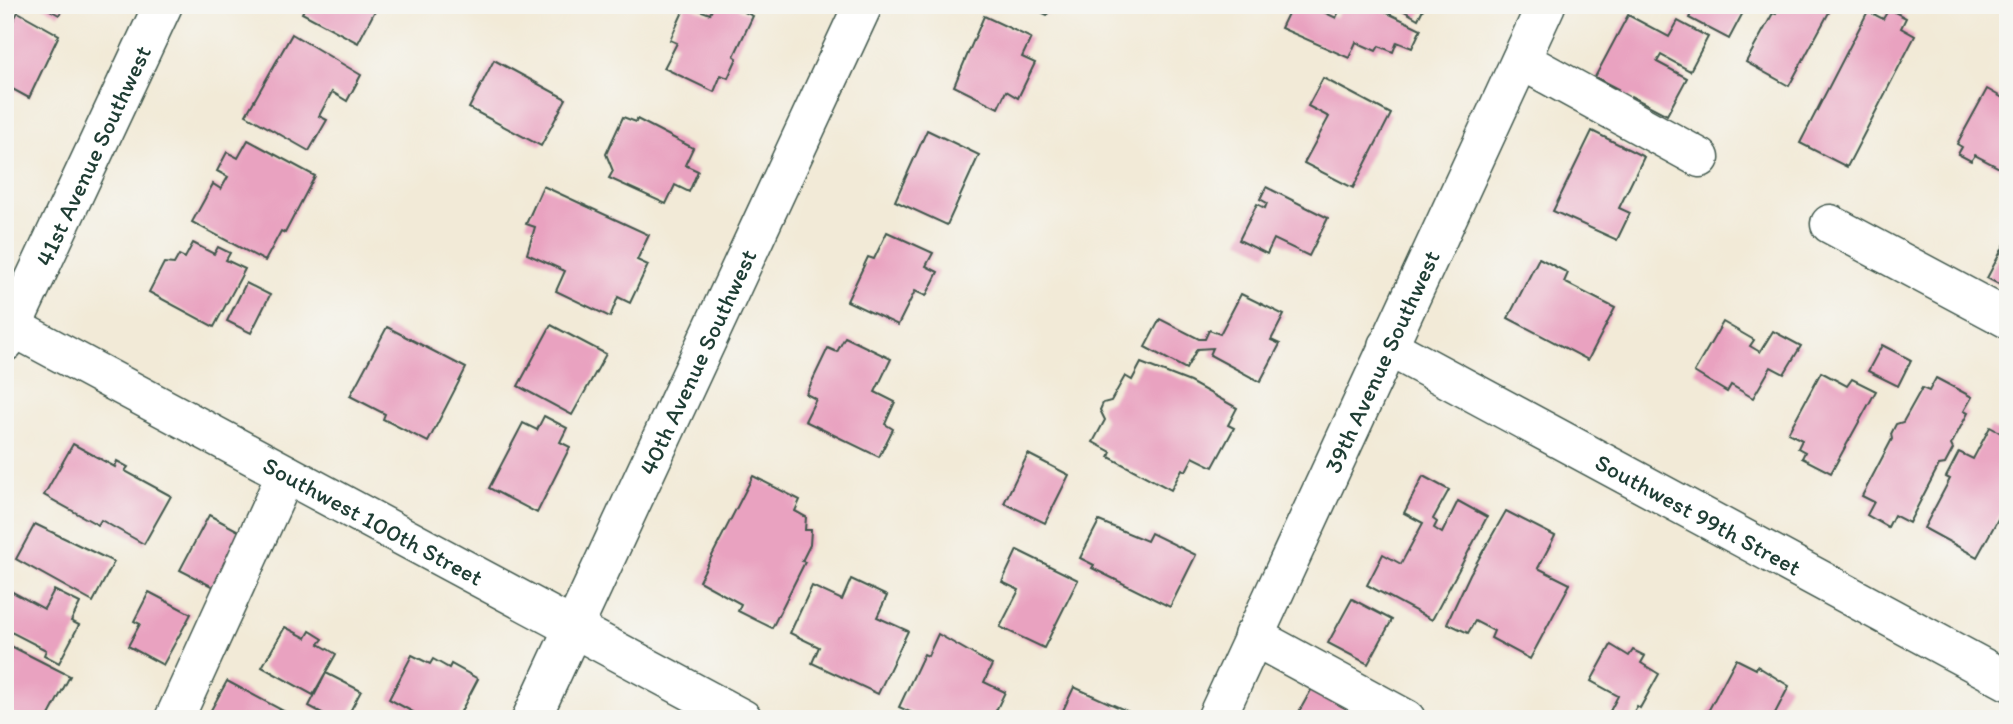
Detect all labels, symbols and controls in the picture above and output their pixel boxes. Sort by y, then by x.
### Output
street label: 41st Avenue Southwest [28,41,157,270]
street label: 40th Avenue Southwest [632,244,762,479]
street label: 39th Avenue Southwest [1317,246,1445,477]
street label: Southwest 99th Street [1591,447,1806,581]
street label: Southwest 100th Street [258,450,488,591]

